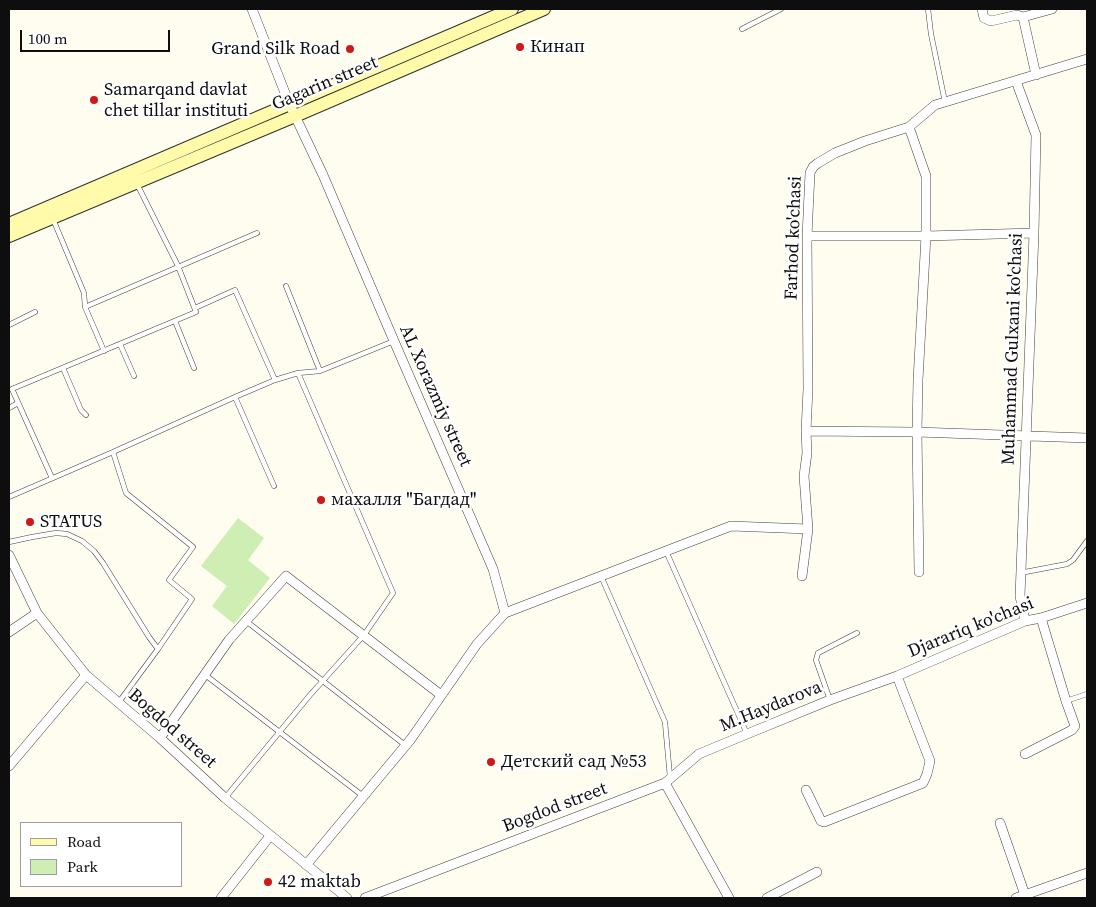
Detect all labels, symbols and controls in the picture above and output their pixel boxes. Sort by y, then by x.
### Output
scale bar [22,20,172,52]
text: 100 m [28,28,68,49]
place label: Кинап [530,36,585,58]
place label: Grand Silk Road [211,38,340,60]
marker: Кинап [514,41,526,53]
marker: Grand Silk Road [344,43,356,55]
street label: Gagarin street [269,52,381,116]
place label: Samarqand davlat chet tillar instituti [104,79,248,122]
marker: Samarqand davlat chet tillar instituti [88,94,100,106]
street label: Farhod ko'chasi [781,176,807,300]
street label: Muhammad Gulxani ko'chasi [998,233,1028,465]
street label: AL Xorazmiy street [394,322,476,470]
place label: махалля "Багдад" [331,489,476,511]
marker: махалля "Багдад" [315,494,327,506]
place label: STATUS [40,511,102,533]
marker: STATUS [24,516,36,528]
street label: Djarariq ko'chasi [905,593,1037,663]
street label: M.Haydarova [717,677,825,737]
street label: Bogdod street [123,685,221,773]
place label: Детский сад №53 [501,751,647,773]
marker: Детский сад №53 [485,756,497,768]
street label: Bogdod street [500,778,610,838]
legend [20,822,182,887]
text: Road [67,831,101,852]
text: Park [67,856,98,877]
place label: 42 maktab [278,871,361,893]
marker: 42 maktab [262,876,274,888]

